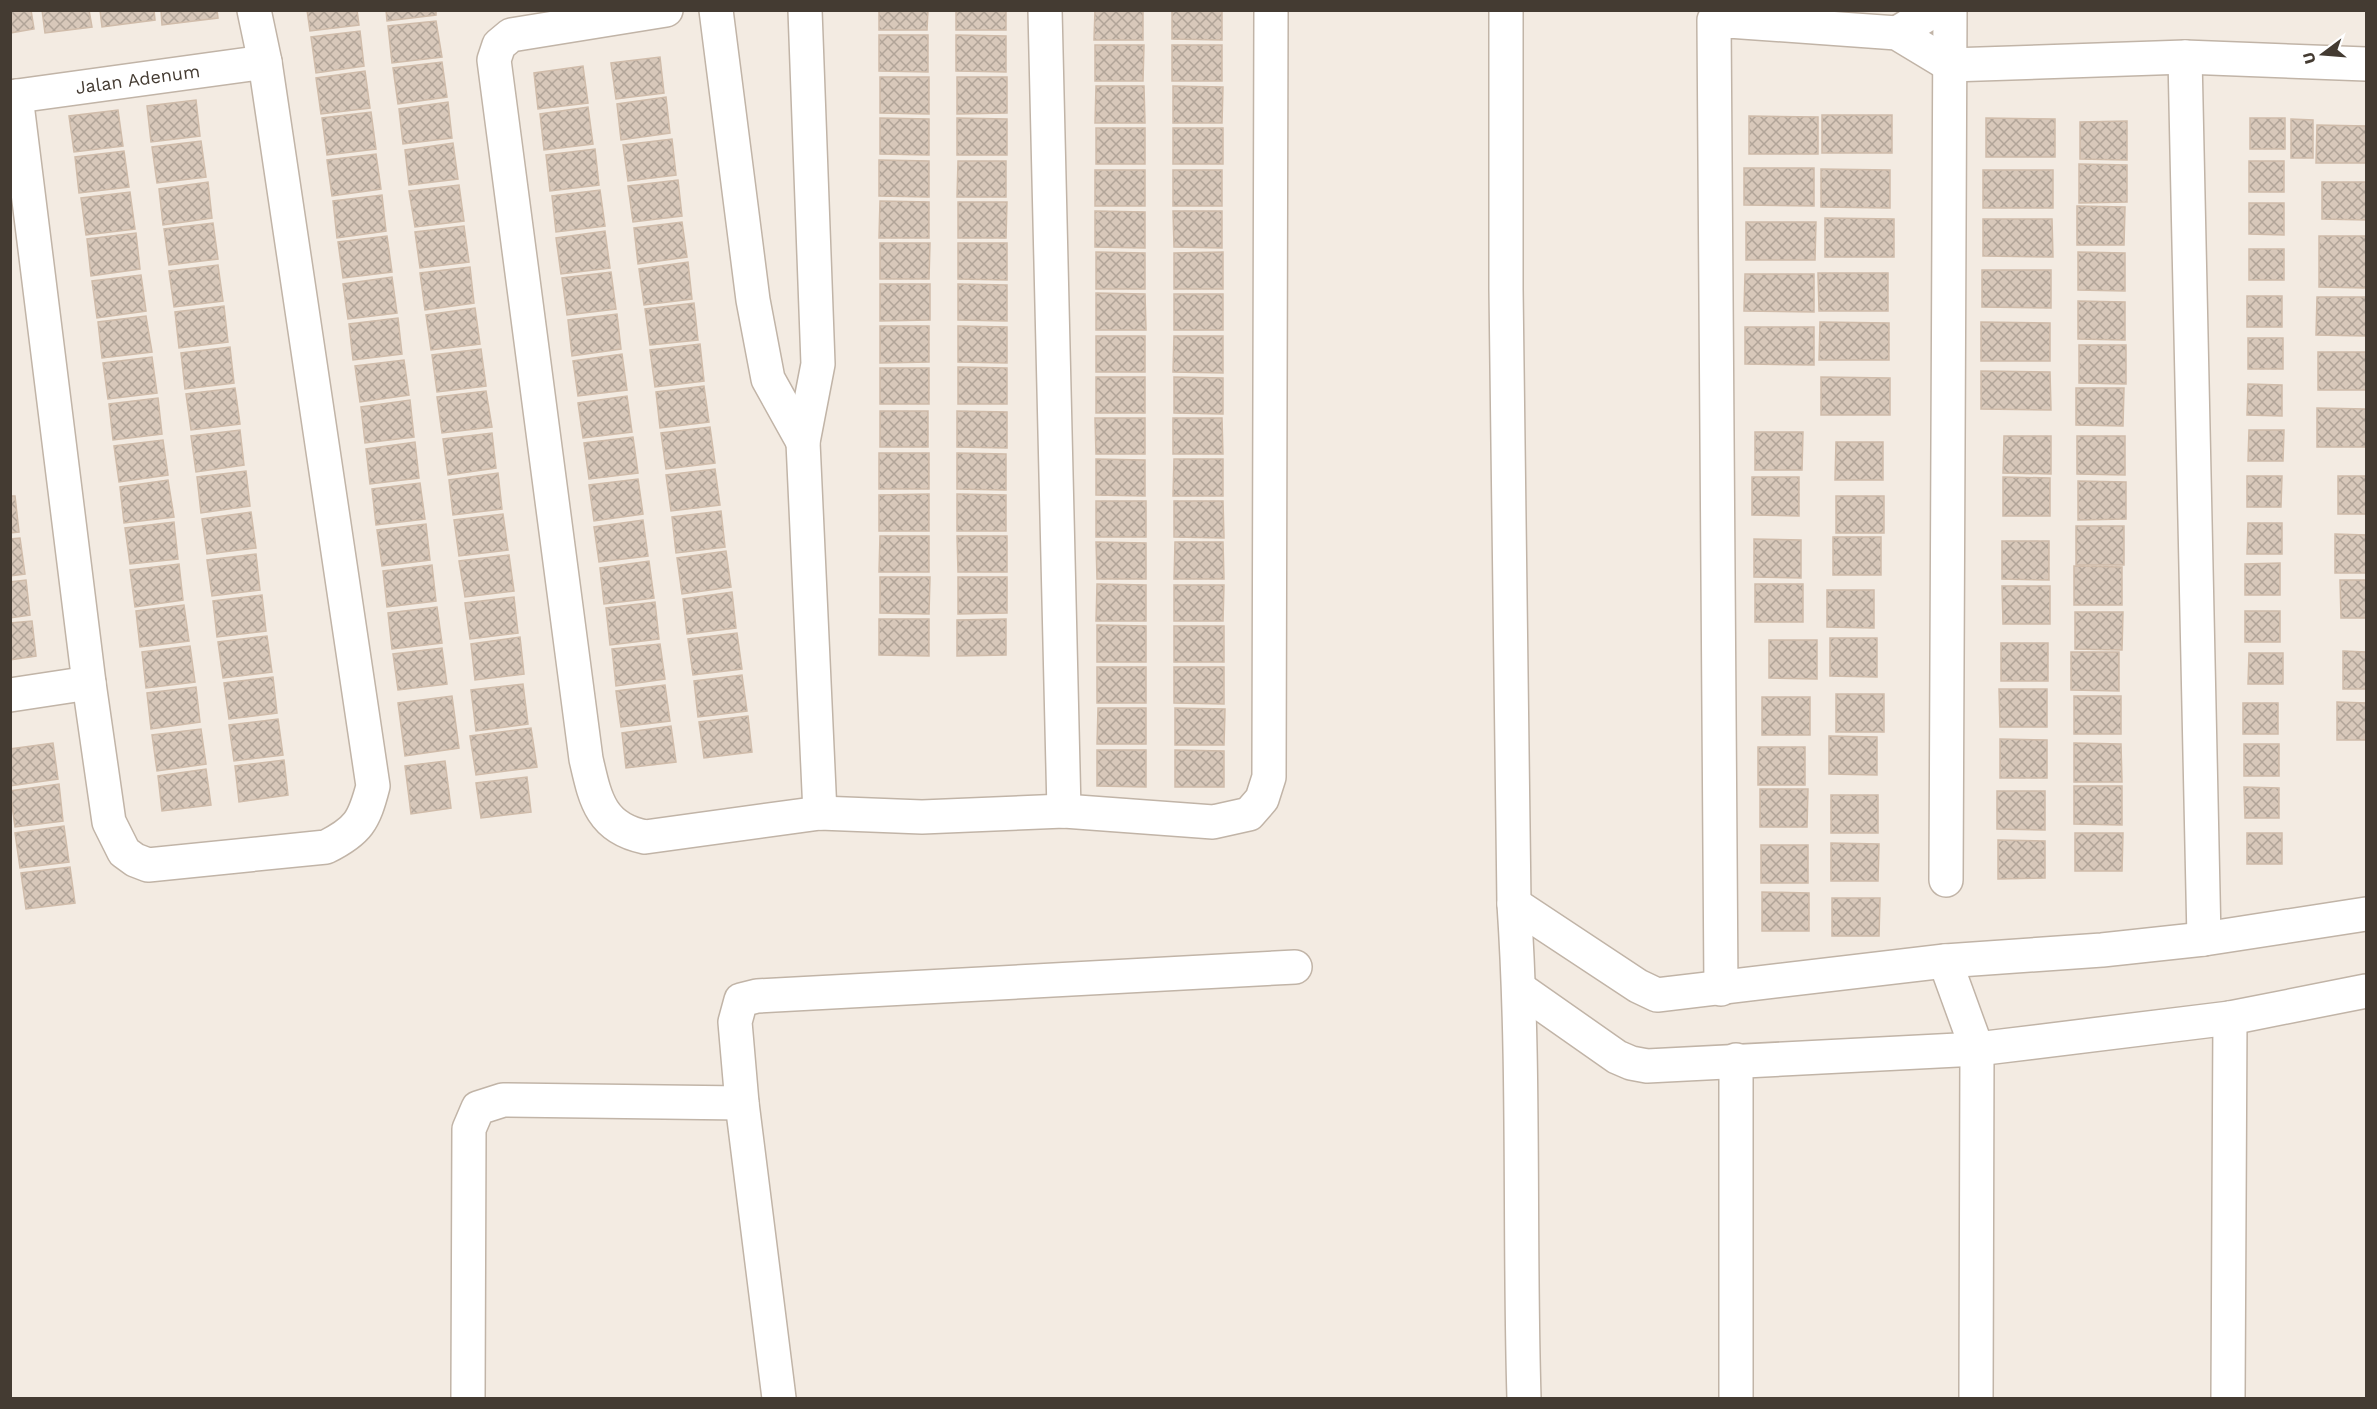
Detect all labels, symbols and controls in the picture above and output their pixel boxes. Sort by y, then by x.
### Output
north arrow [2293,24,2353,84]
text: U [2298,50,2320,66]
street label: Jalan Adenum [74,60,201,98]

